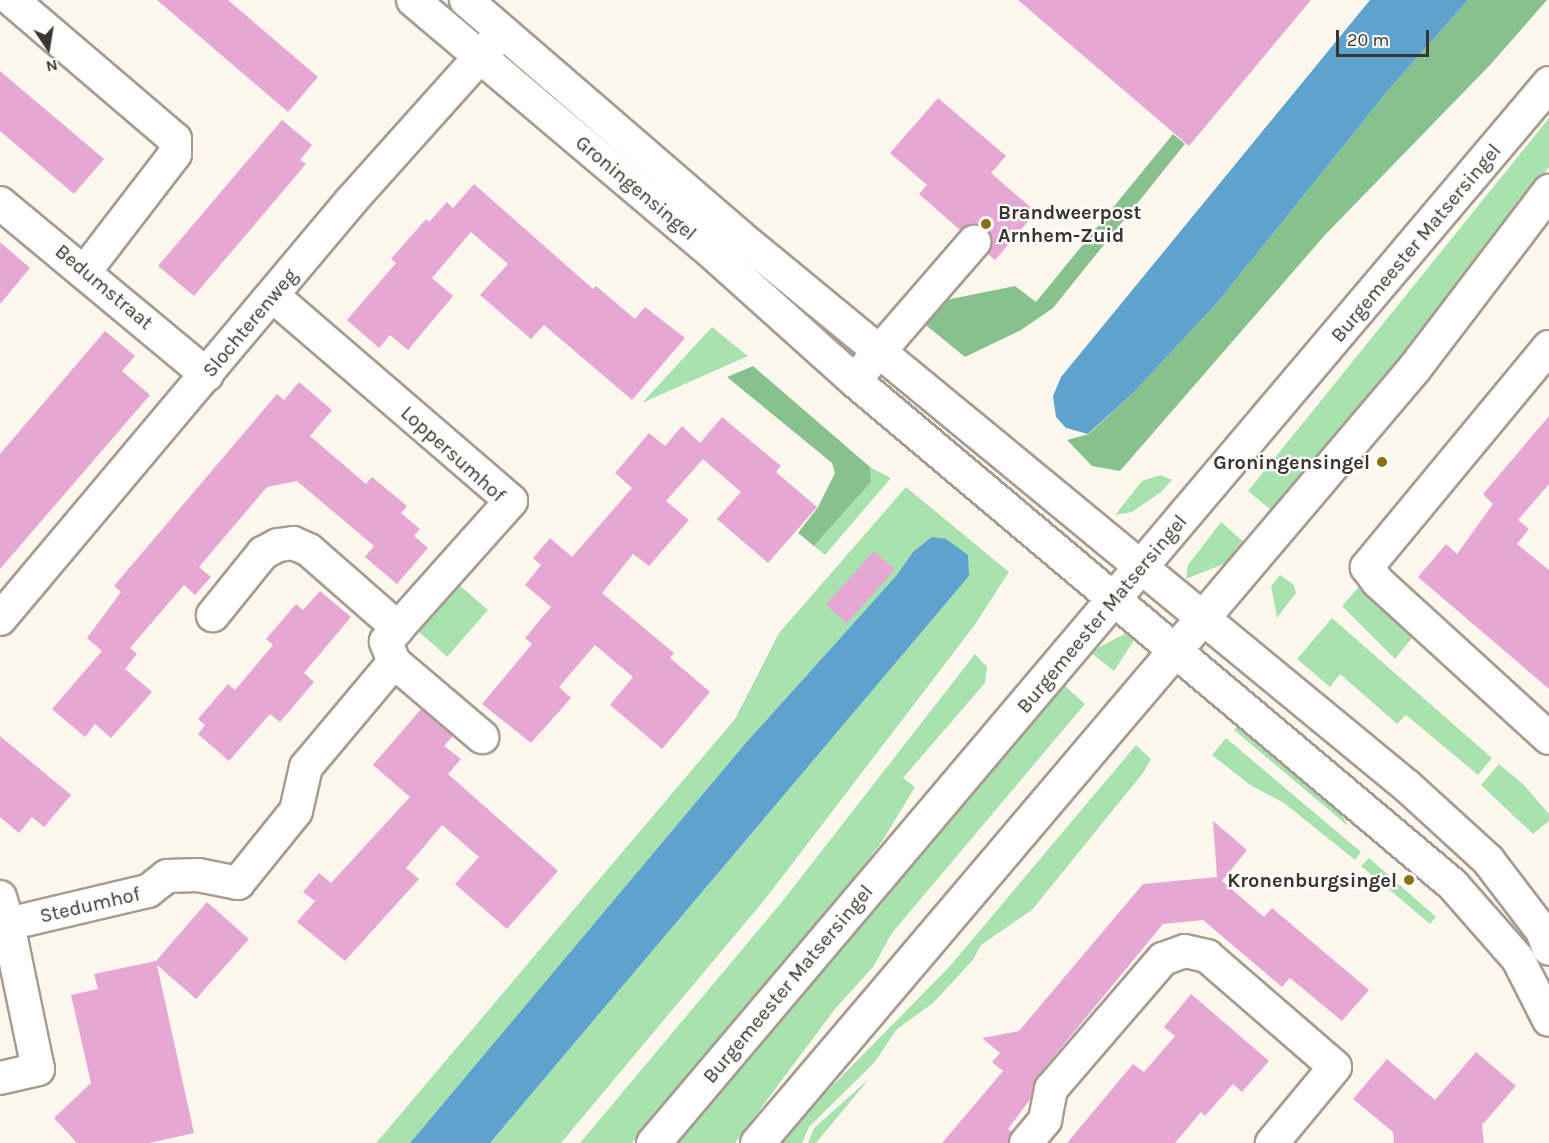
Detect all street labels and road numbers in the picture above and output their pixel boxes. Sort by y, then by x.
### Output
street label: Groningensingel [571,130,701,246]
street label: Burgemeester Matsersingel [1326,139,1506,347]
street label: Bedumstraat [50,239,158,335]
street label: Slochterenweg [198,264,302,382]
street label: Loppersumhof [396,401,510,507]
street label: Burgemeester Matsersingel [1012,510,1192,718]
street label: Burgemeester Matsersingel [698,880,878,1088]
street label: Stedumhof [37,882,143,928]

